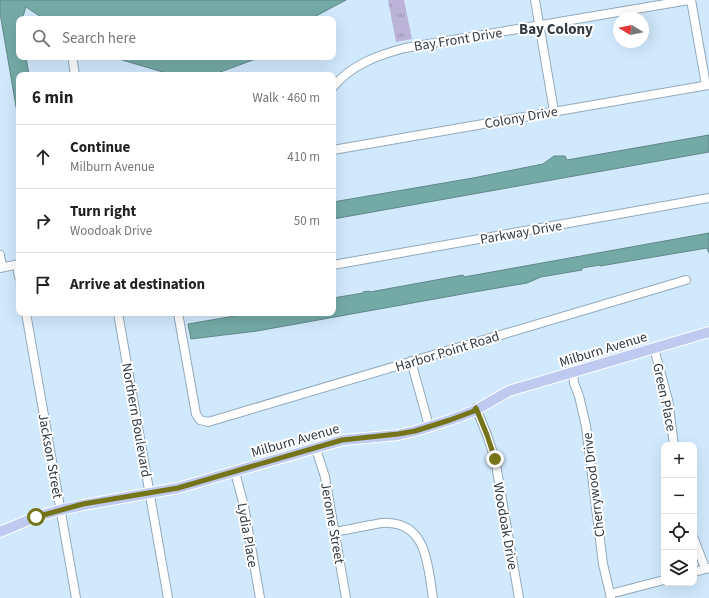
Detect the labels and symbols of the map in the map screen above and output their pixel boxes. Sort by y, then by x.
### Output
north arrow [613,12,649,48]
district label: Bay Colony [519,19,593,40]
street label: Bay Front Drive [413,23,504,57]
street label: Colony Drive [483,102,559,134]
street label: Parkway Drive [479,216,564,250]
street label: Harbor Point Road [393,327,502,377]
street label: Milburn Avenue [557,327,650,373]
street label: Northern Boulevard [116,361,156,479]
street label: Green Place [647,361,681,433]
street label: Jackson Street [33,412,67,501]
street label: Milburn Avenue [249,419,342,463]
street label: Cherrywood Drive [578,431,610,538]
route end [486,450,504,468]
street label: Jerome Street [315,481,349,566]
street label: Woodoak Drive [487,481,523,572]
street label: Lydia Place [231,501,263,569]
route start [27,508,45,526]

